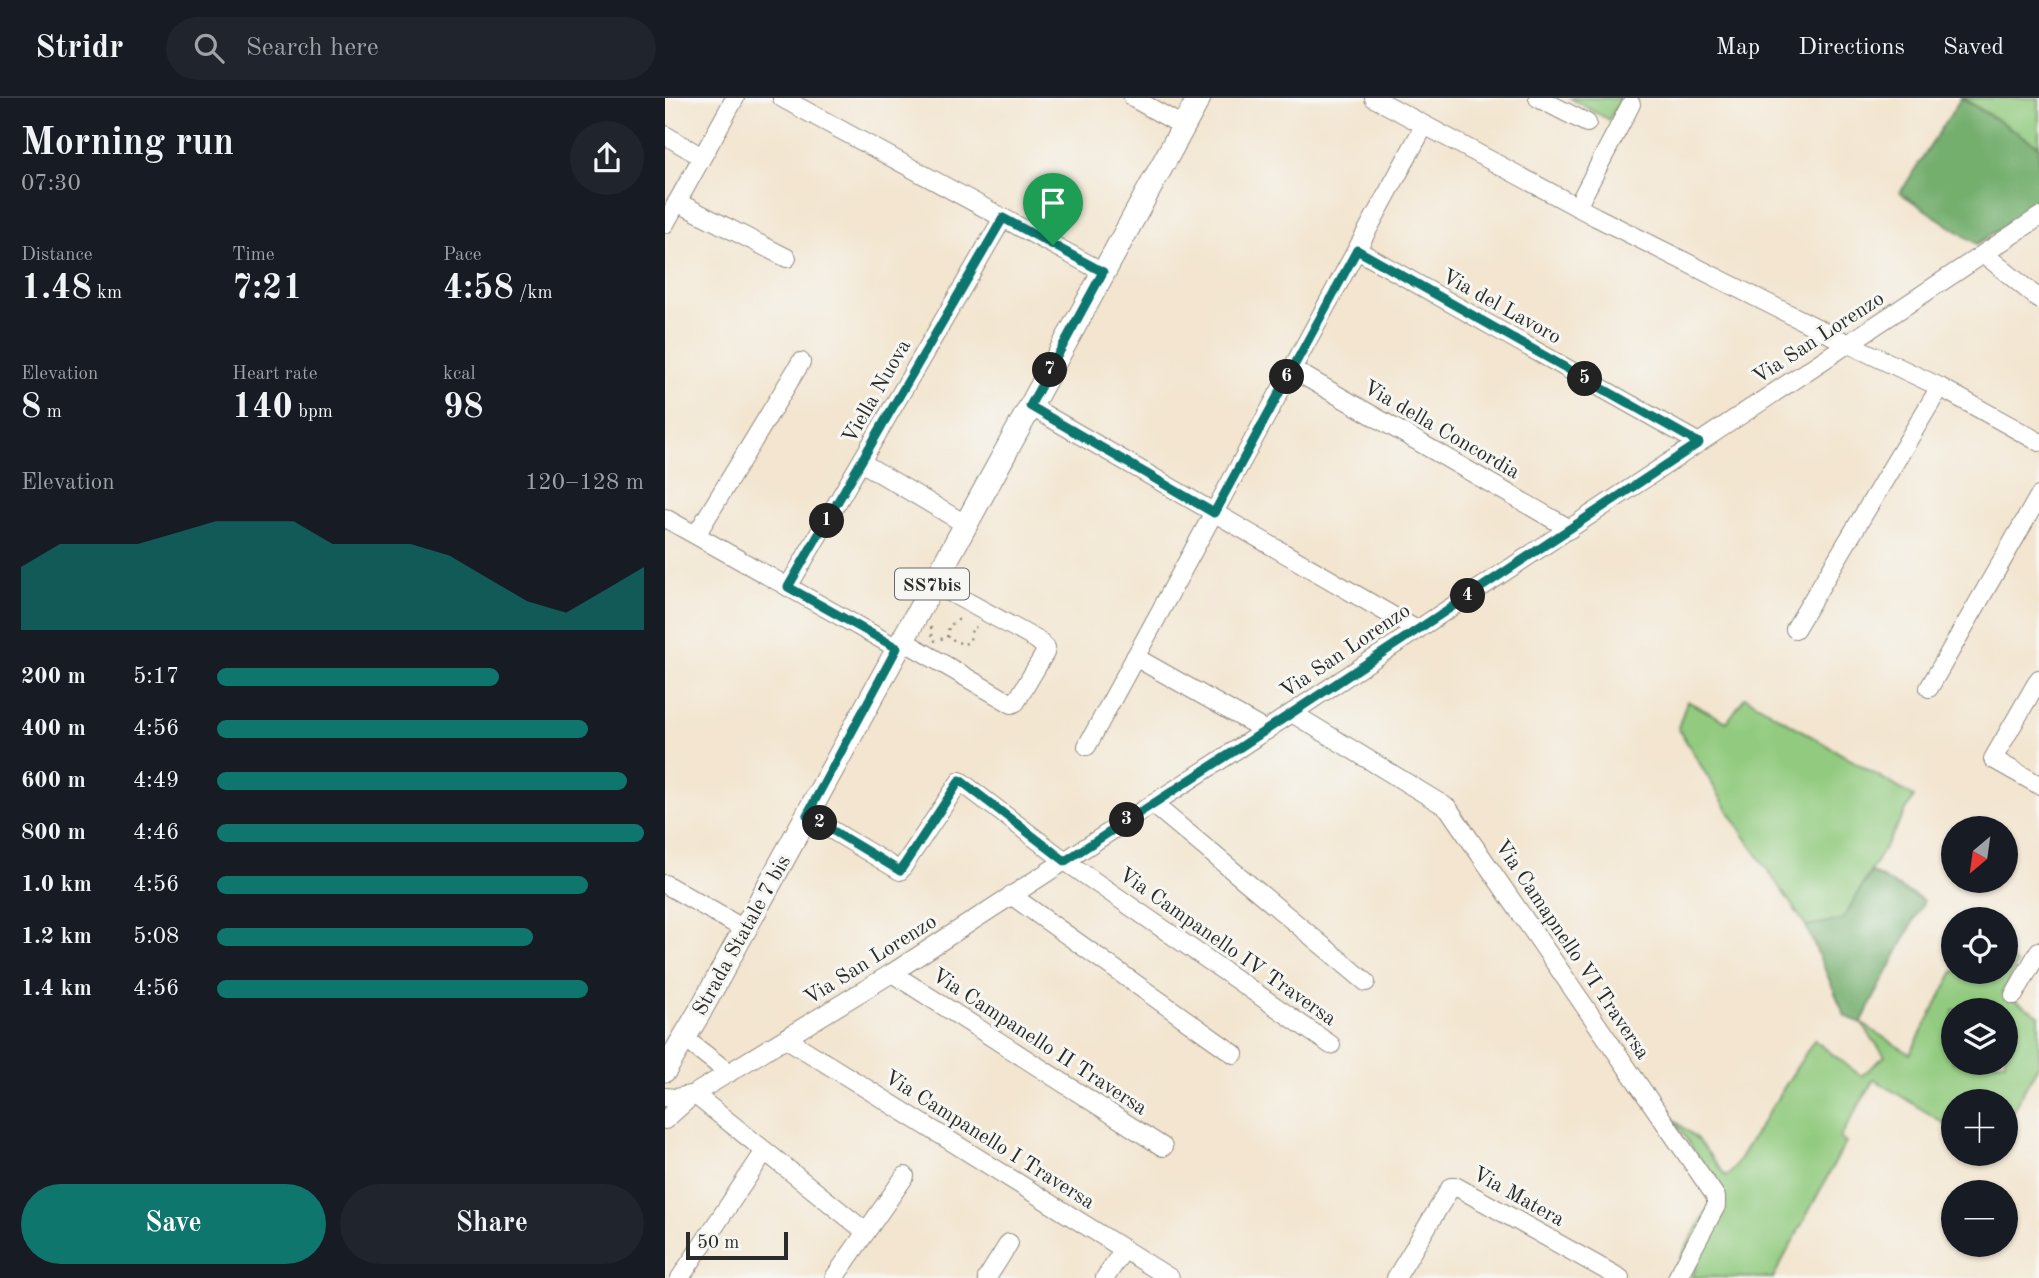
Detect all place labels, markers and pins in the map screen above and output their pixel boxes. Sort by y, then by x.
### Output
pin [1023,173,1083,245]
pin: 7 [1033,352,1067,388]
pin: 6 [1269,360,1305,394]
pin: 5 [1567,362,1602,396]
pin: 1 [809,504,845,538]
pin: 4 [1451,578,1485,614]
pin: 3 [1109,802,1145,838]
pin: 2 [803,806,837,840]

